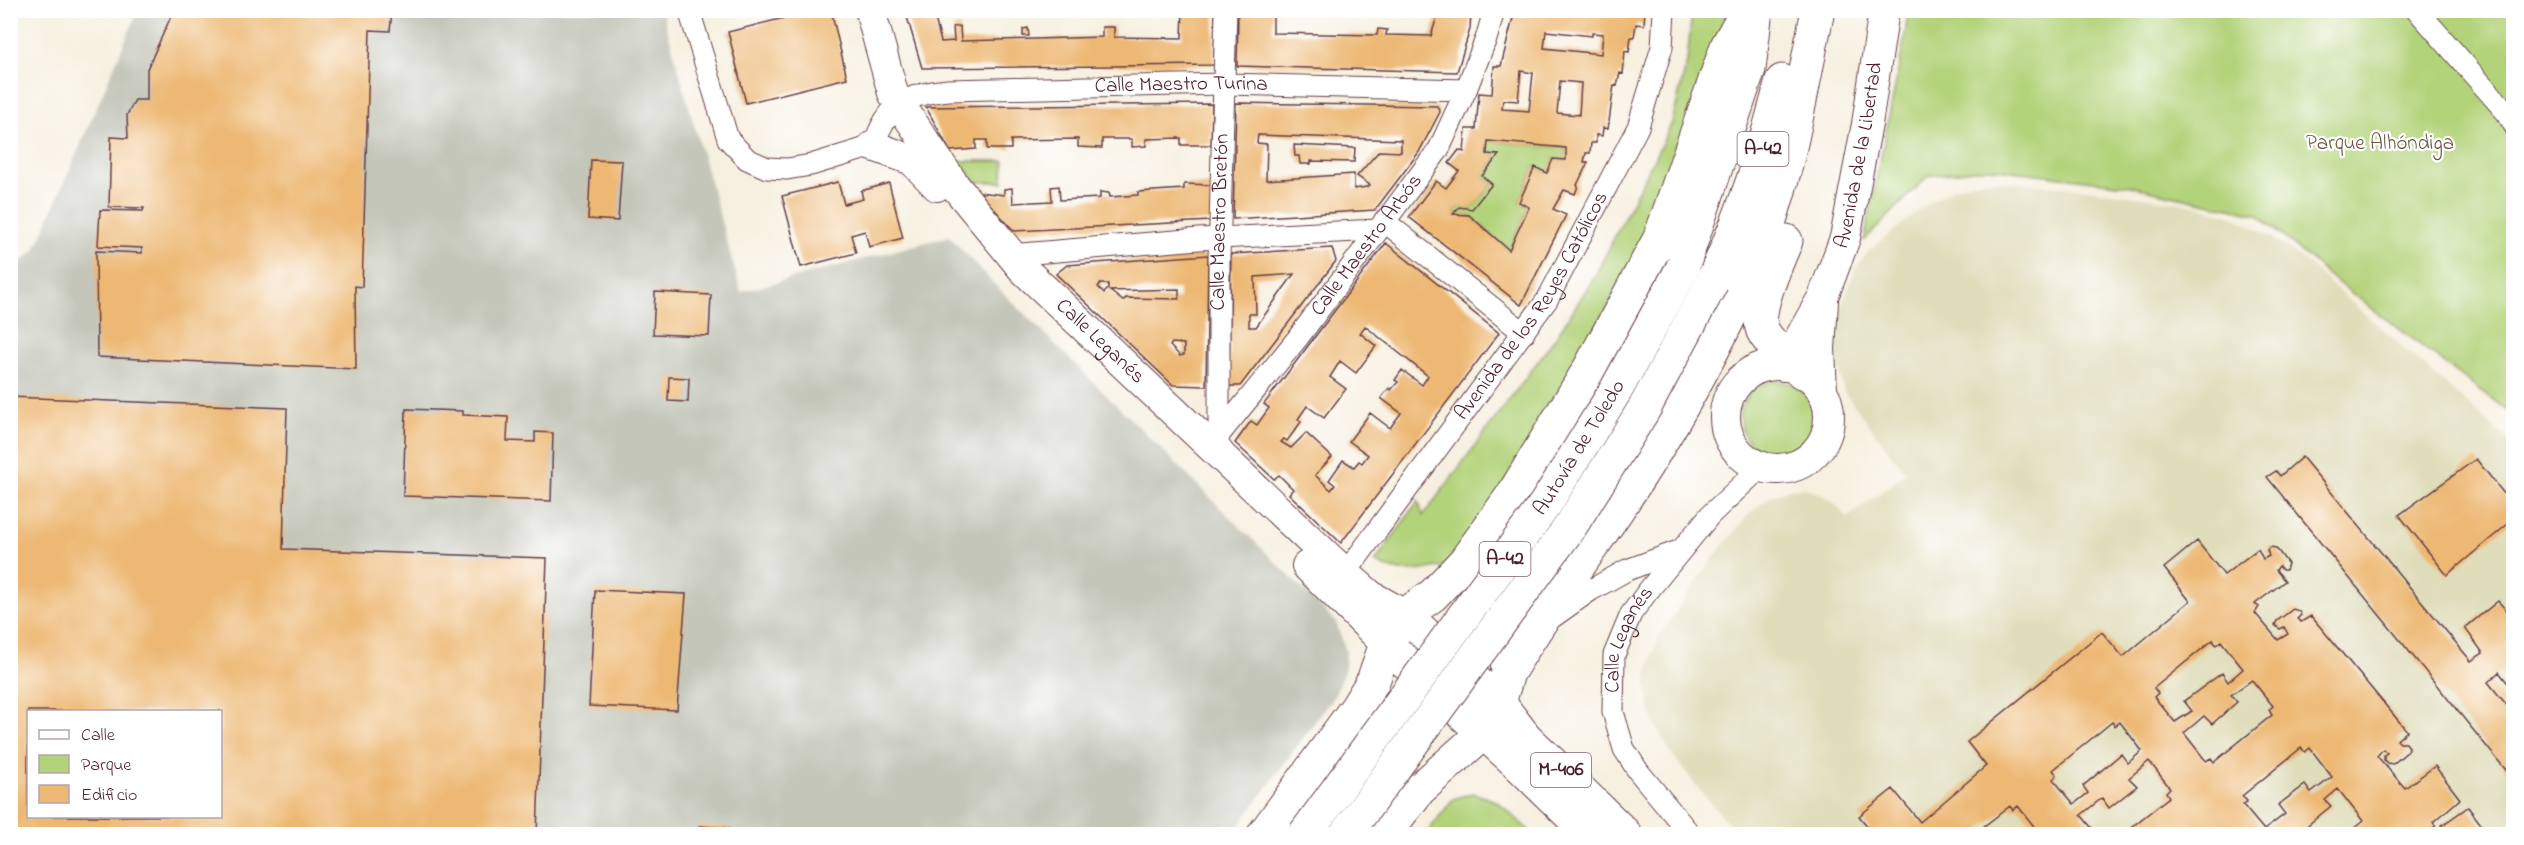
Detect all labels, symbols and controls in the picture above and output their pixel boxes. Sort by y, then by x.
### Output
street label: Avenida de la Libertad [1827,60,1891,253]
street label: Calle Maestro Turina [1094,69,1268,102]
park label: Parque Alhóndiga [2306,129,2454,161]
road number: A-42 [1738,132,1788,166]
street label: Calle Maestro Bretón [1204,133,1238,311]
street label: Calle Maestro Arbós [1304,168,1430,323]
street label: Avenida de los Reyes Católicos [1448,187,1616,427]
street label: Calle Leganés [1048,292,1151,391]
street label: Autovía de Toledo [1526,375,1634,522]
road number: A-42 [1480,542,1530,576]
street label: Calle Leganés [1598,580,1661,693]
legend [27,710,222,818]
text: Calle [81,723,116,749]
text: Parque [81,753,132,779]
road number: M-406 [1531,753,1591,787]
text: Edificio [81,783,137,809]

